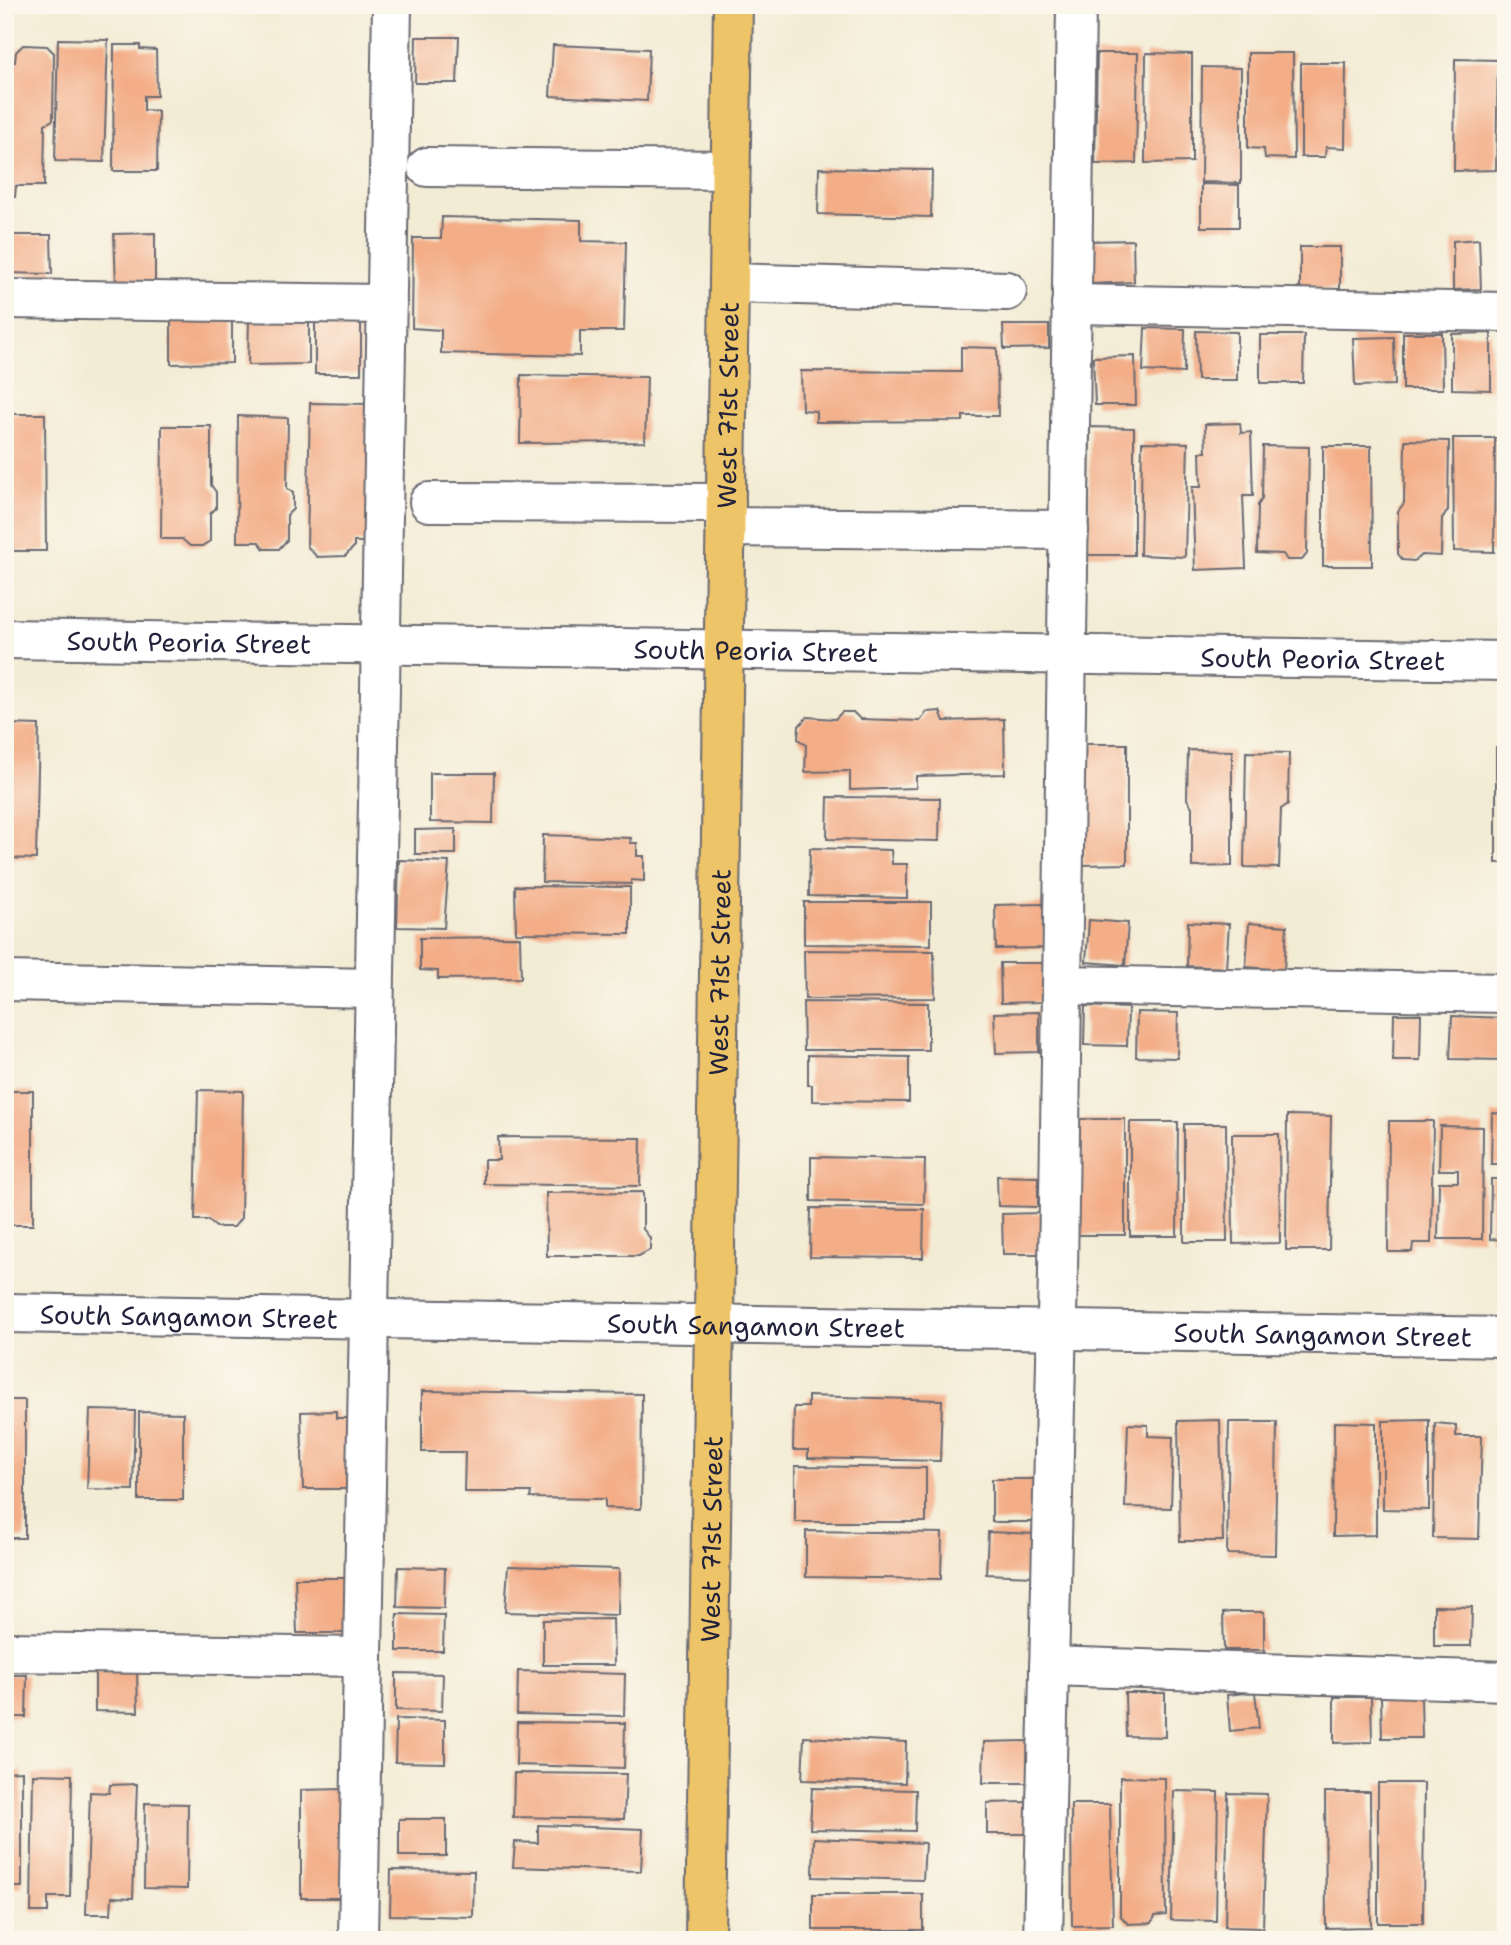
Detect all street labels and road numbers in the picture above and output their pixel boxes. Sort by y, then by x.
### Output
street label: West 71st Street [708,302,746,509]
street label: South Peoria Street [66,622,312,661]
street label: South Peoria Street [633,631,879,669]
street label: South Peoria Street [1200,639,1445,678]
street label: West 71st Street [700,868,738,1076]
street label: South Sangamon Street [40,1296,338,1336]
street label: South Sangamon Street [607,1305,905,1345]
street label: South Sangamon Street [1173,1314,1472,1354]
street label: West 71st Street [692,1435,730,1643]

